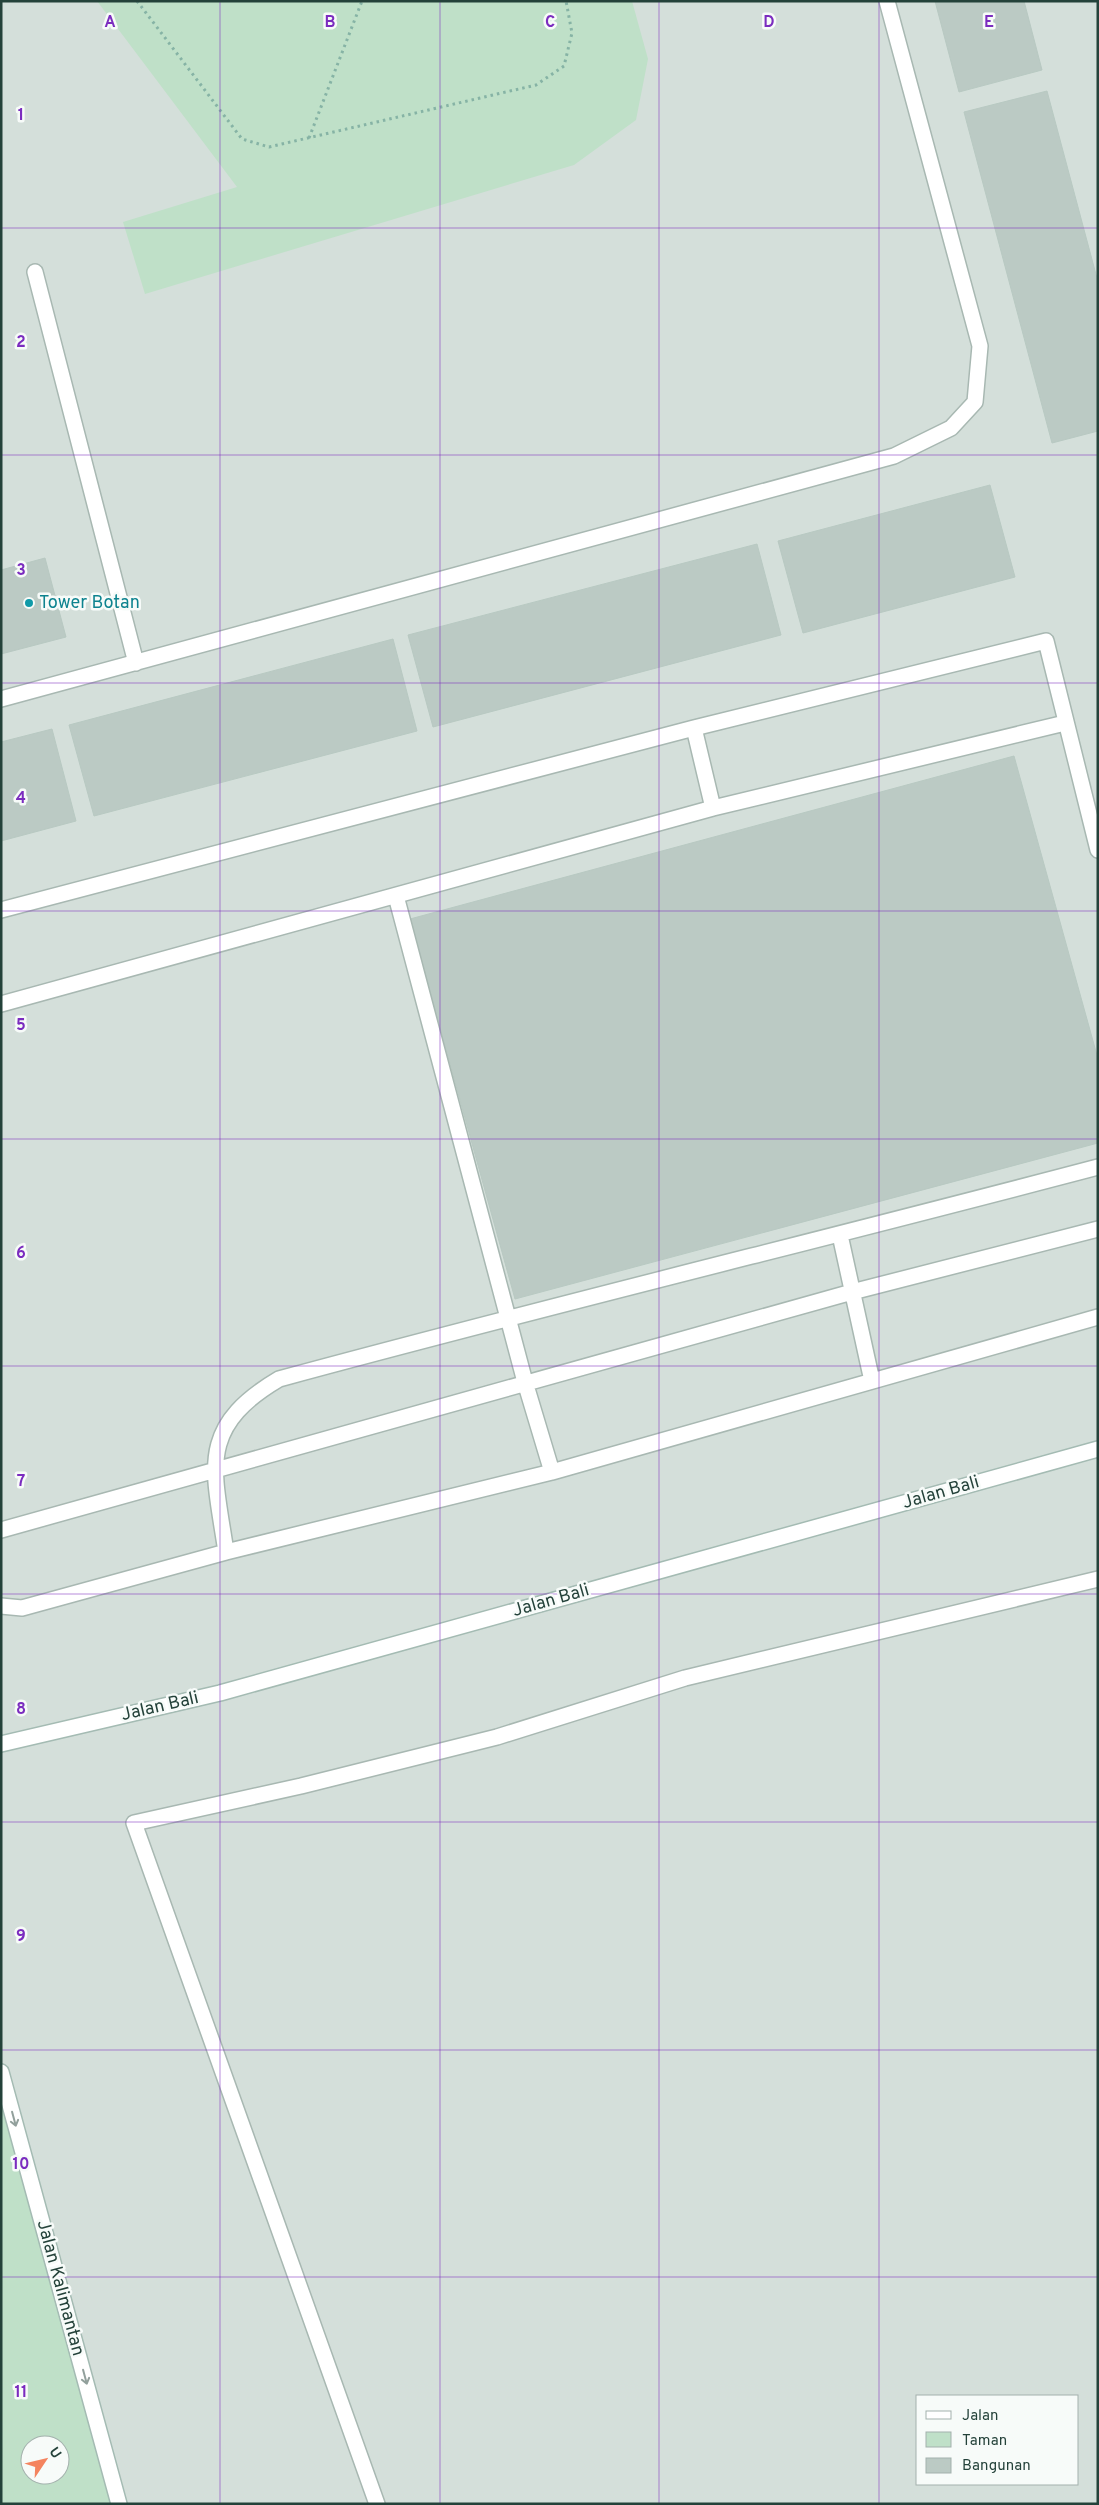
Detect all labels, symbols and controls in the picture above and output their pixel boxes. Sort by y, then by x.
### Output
text: A [104,13,116,33]
text: B [324,13,336,33]
text: C [545,13,555,33]
text: D [763,13,775,33]
text: E [984,13,994,33]
text: 1 [18,106,24,126]
text: 2 [16,333,26,353]
text: 3 [16,561,26,581]
place label: Tower Botan [39,592,140,615]
marker: Tower Botan [23,597,35,609]
text: 4 [16,789,26,809]
text: 5 [16,1016,26,1036]
text: 6 [16,1244,26,1264]
street label: Jalan Bali [900,1471,982,1515]
text: 7 [17,1472,25,1492]
street label: Jalan Bali [510,1579,592,1623]
street label: Jalan Bali [119,1687,201,1727]
text: 8 [16,1700,26,1720]
text: 9 [16,1927,26,1947]
one-way arrow [10,2111,19,2127]
text: 10 [13,2155,29,2175]
street label: Jalan Kalimantan [31,2217,89,2359]
one-way arrow [80,2369,90,2385]
text: 11 [15,2383,27,2403]
legend [916,2395,1079,2485]
text: Jalan [962,2407,999,2426]
text: Taman [962,2432,1007,2451]
north arrow [20,2435,70,2485]
text: U [45,2444,64,2462]
text: Bangunan [962,2457,1031,2476]

